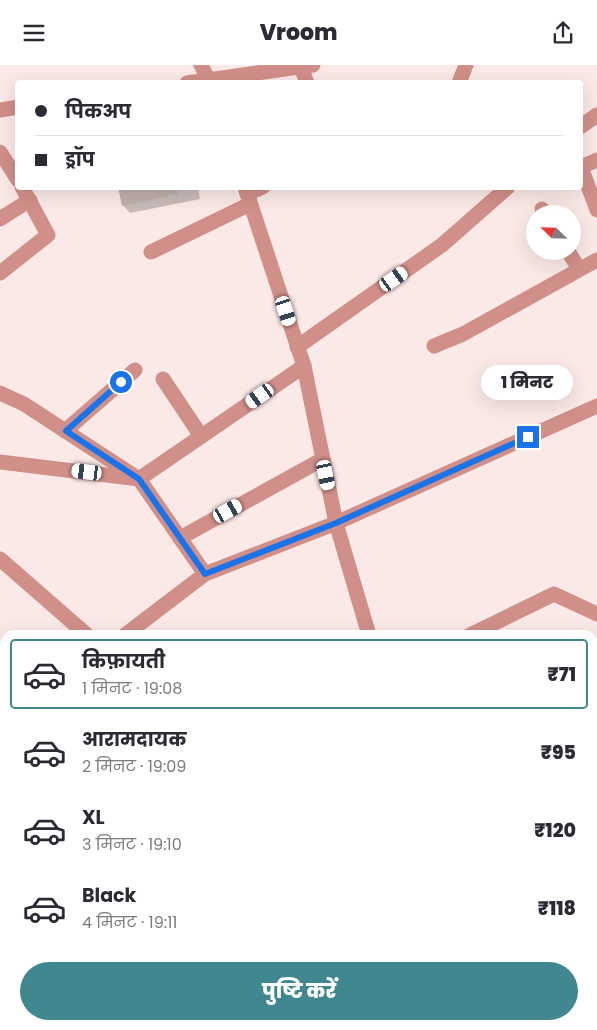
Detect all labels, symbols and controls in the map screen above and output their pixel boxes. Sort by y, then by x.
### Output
text: Vroom [260,17,337,48]
icon: menu [20,19,48,47]
icon: share [549,19,577,47]
text: पिकअप [65,98,131,125]
text: ड्रॉप [65,146,95,173]
north arrow [526,205,581,260]
map controls [526,205,581,260]
car [377,264,410,294]
car [274,294,297,328]
callout: 1 मिनट [482,365,574,399]
route start [110,371,132,393]
text: 1 मिनट [501,371,553,394]
car [243,381,276,411]
route end [517,426,539,448]
car [315,459,336,491]
car [71,463,102,481]
car [211,497,244,525]
text: किफ़ायती [82,648,165,675]
icon: car [22,652,67,697]
text: ₹71 [548,661,576,688]
text: 1 मिनट · 19:08 [82,677,182,700]
text: आरामदायक [82,726,187,753]
icon: car [22,730,67,775]
text: ₹95 [541,739,576,766]
text: 2 मिनट · 19:09 [82,755,186,778]
text: XL [82,804,105,831]
icon: car [22,808,67,853]
text: ₹120 [534,817,576,844]
text: 3 मिनट · 19:10 [82,833,182,856]
text: Black [82,882,136,909]
icon: car [22,886,67,931]
text: ₹118 [538,895,576,922]
text: 4 मिनट · 19:11 [82,911,177,934]
button: पुष्टि करें [20,962,578,1020]

